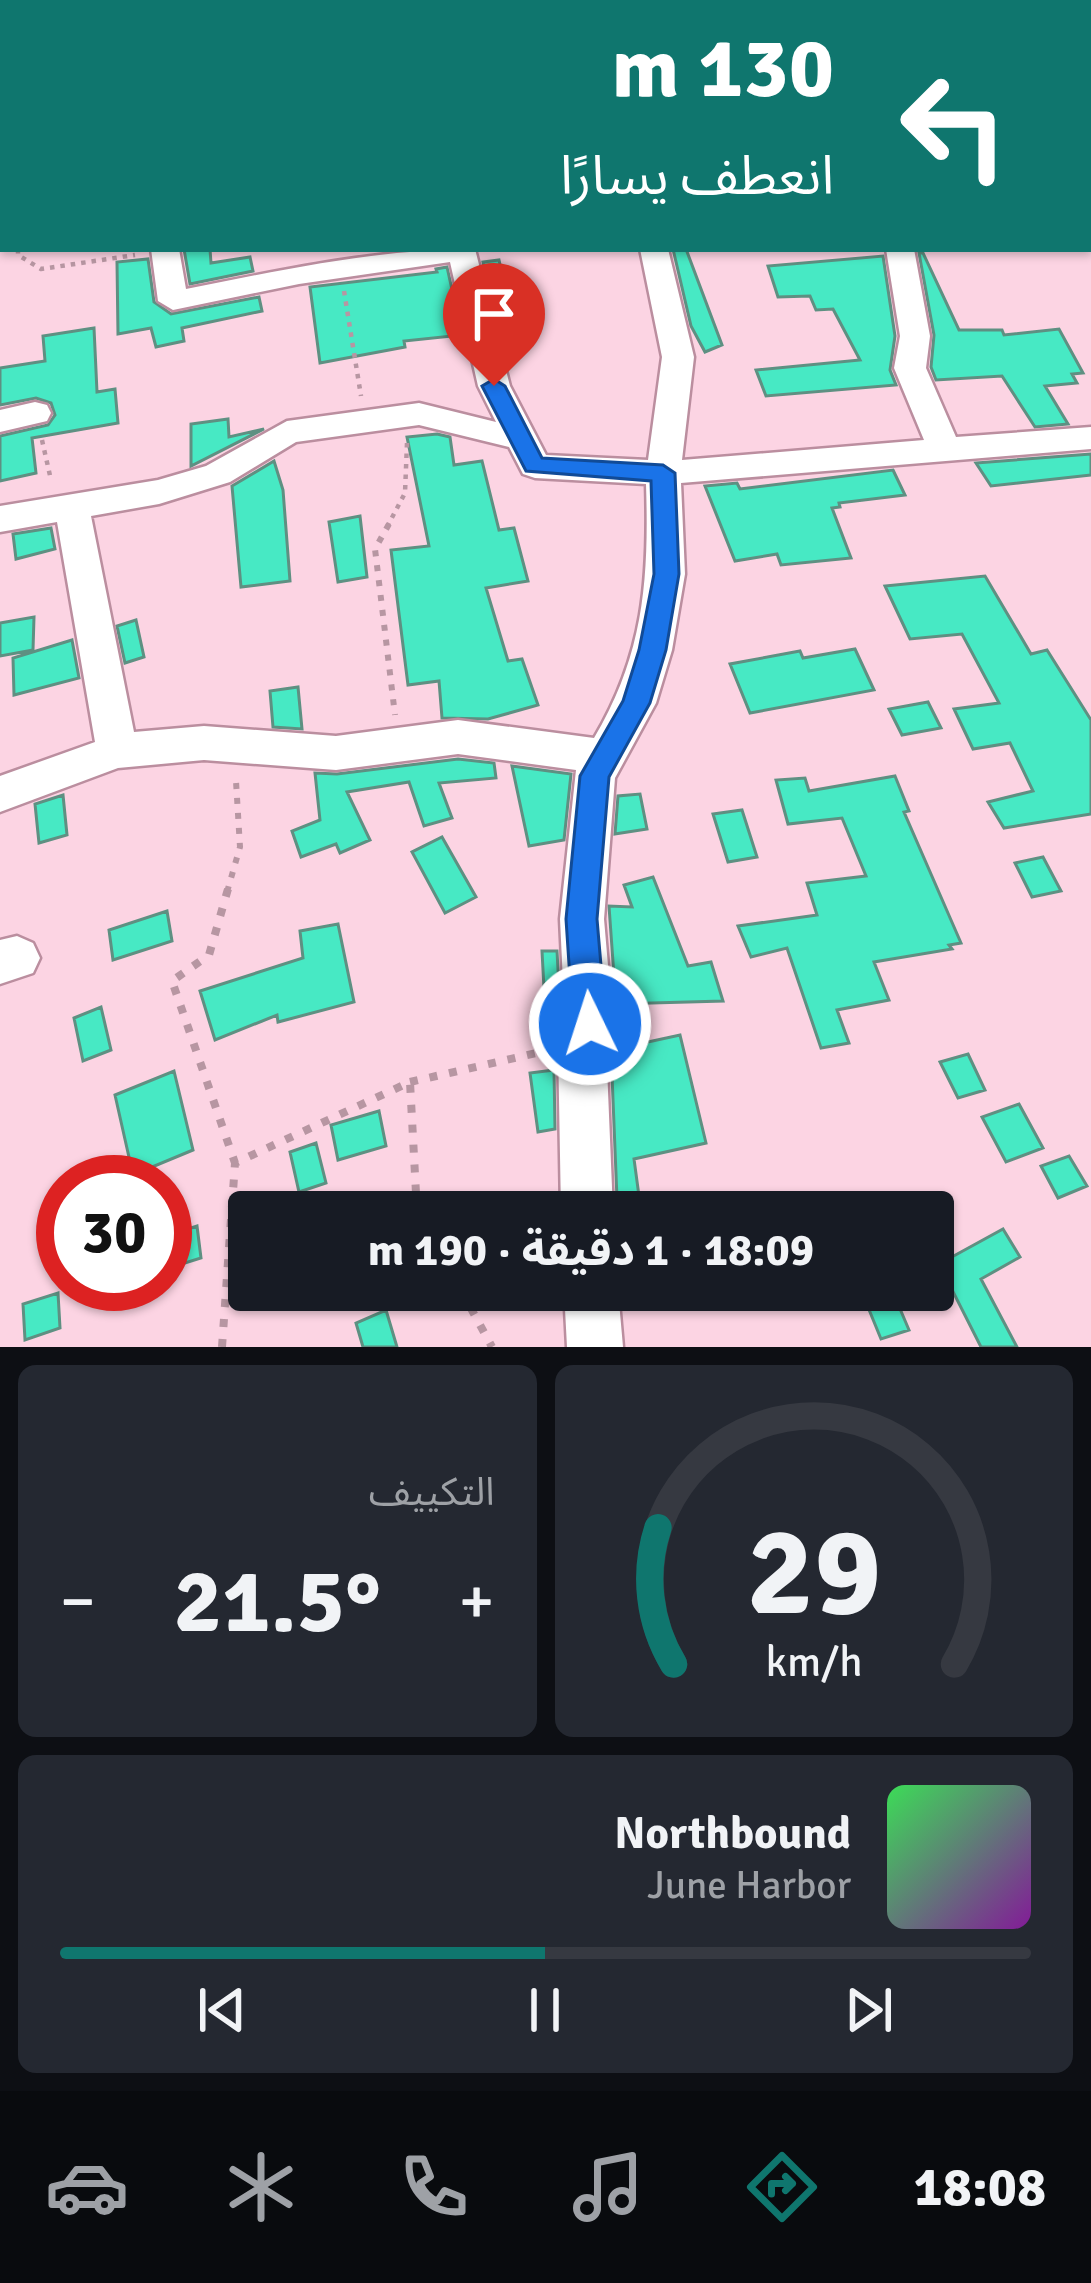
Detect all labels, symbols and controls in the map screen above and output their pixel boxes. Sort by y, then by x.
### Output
text: 130 m [612,17,834,121]
icon: left [876,48,1032,204]
text: انعطف يسارًا [560,143,834,210]
pin [443,263,545,386]
icon: arrive [461,281,527,347]
position arrow [527,961,653,1087]
speed limit sign: 30 [36,1155,192,1311]
text: 18:09 · 1 دقيقة · 190 m [368,1223,814,1278]
text: التكييف [369,1468,495,1516]
text: 29 [746,1496,881,1649]
text: 21.5° [173,1546,381,1657]
text: − [60,1561,96,1642]
text: + [459,1561,495,1642]
text: km/h [765,1636,862,1689]
text: Northbound [614,1806,851,1861]
text: June Harbor [647,1861,851,1909]
icon: previous [189,1977,255,2043]
icon: pause [512,1977,578,2043]
icon: next [836,1977,902,2043]
icon: car [45,2145,129,2229]
icon: climate [219,2145,303,2229]
icon: phone [392,2145,476,2229]
icon: music [566,2145,650,2229]
icon: directions [740,2145,824,2229]
text: 18:08 [914,2154,1046,2221]

